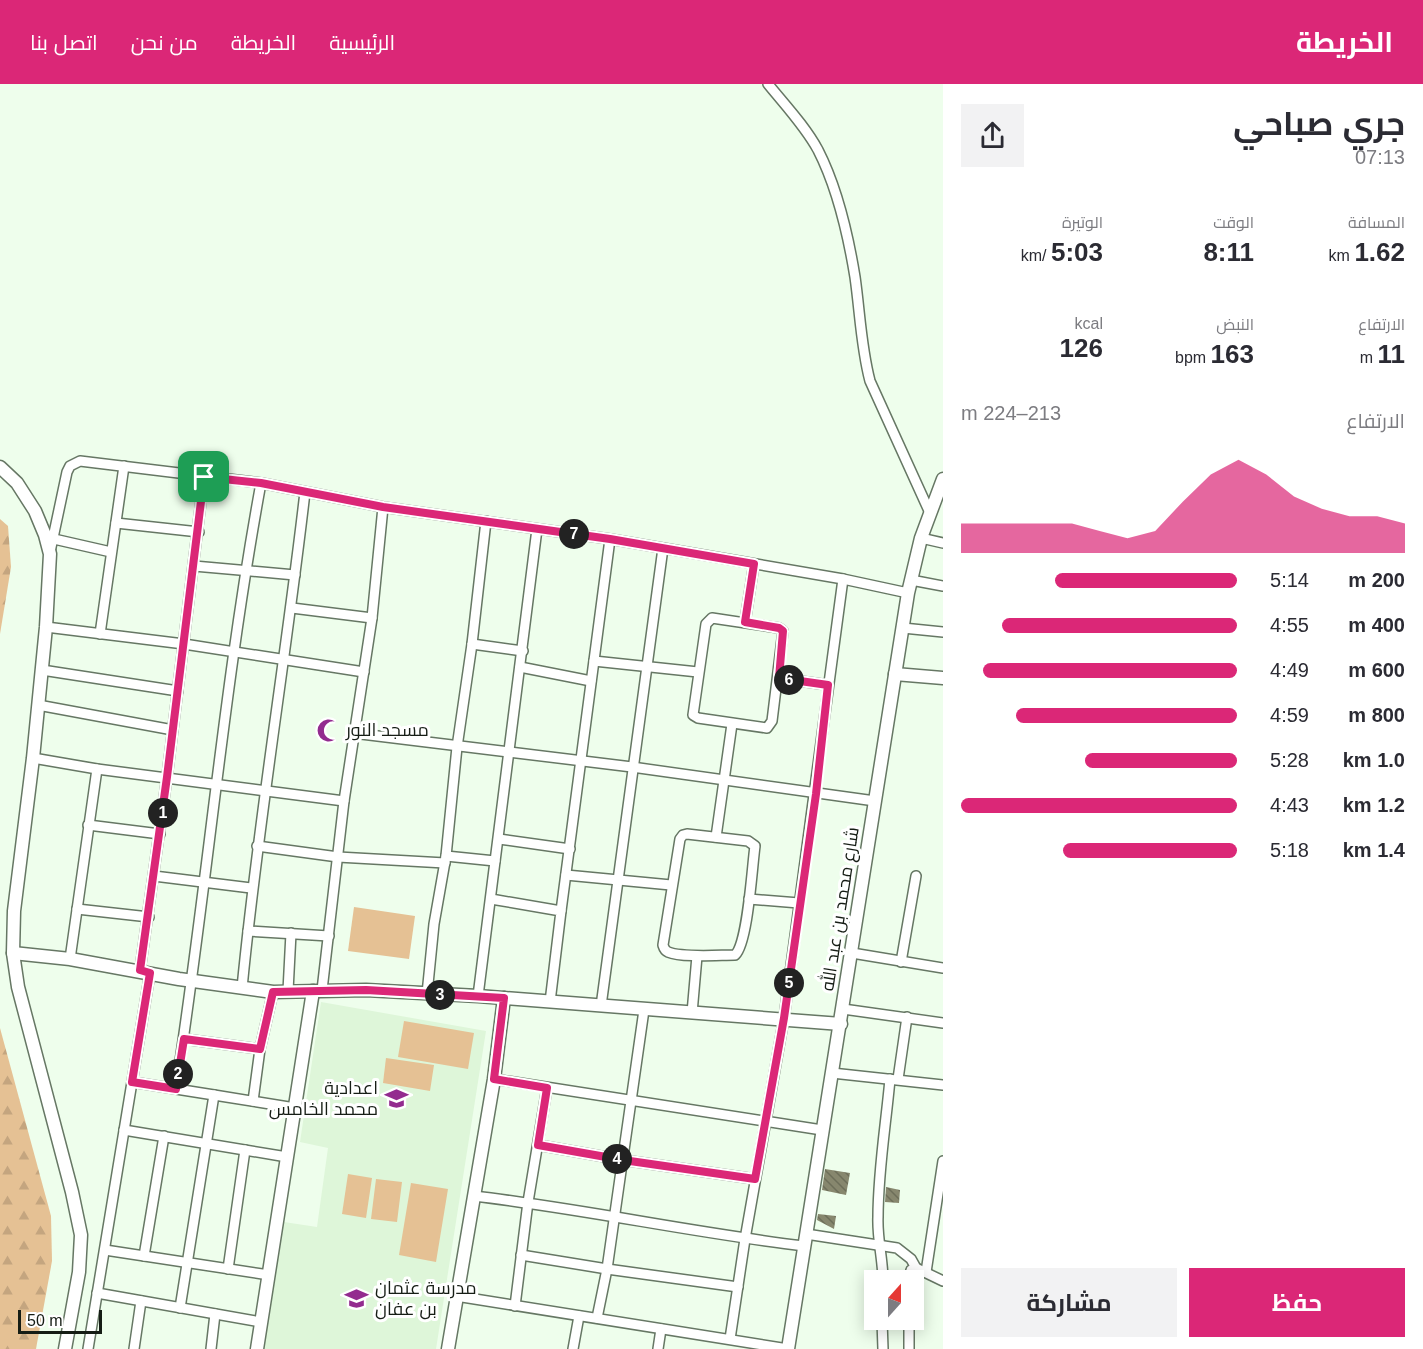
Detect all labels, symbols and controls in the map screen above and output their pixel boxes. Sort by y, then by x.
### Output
text: الخريطة [1296,27,1393,58]
text: اتصل بنا [30,31,98,54]
text: من نحن [131,31,198,54]
text: الخريطة [231,31,296,54]
text: الرئيسية [329,31,395,54]
button: share [961,104,1024,167]
text: جري صباحي [1233,105,1405,142]
text: 07:13 [1355,146,1405,168]
text: الوتيرة [1062,214,1103,231]
text: الوقت [1213,214,1254,231]
text: المسافة [1348,214,1405,231]
text: 5:03 [1051,237,1103,267]
text: 8:11 [1203,237,1254,267]
text: 1.62 [1354,237,1405,267]
text: /km [1021,247,1051,264]
text: km [1329,247,1354,264]
text: kcal [1075,315,1103,332]
text: النبض [1216,316,1254,333]
text: الارتفاع [1358,316,1405,333]
text: 126 [1060,333,1103,363]
text: 163 [1211,339,1254,369]
text: 11 [1378,339,1405,369]
text: bpm [1175,349,1211,366]
text: m [1360,349,1378,366]
text: 213–224 m [961,402,1061,424]
text: الارتفاع [1346,410,1405,432]
pin [178,451,229,502]
icon: arrive [187,460,220,493]
pin: 7 [559,519,589,549]
text: 7 [570,525,578,542]
text: 5:14 [1270,569,1309,591]
text: 200 m [1348,569,1405,591]
text: 4:55 [1270,614,1309,636]
text: 400 m [1348,614,1405,636]
text: 4:49 [1270,659,1309,681]
text: 600 m [1348,659,1405,681]
pin: 6 [774,665,804,695]
text: 6 [785,671,793,688]
text: 4:59 [1270,704,1309,726]
text: 800 m [1348,704,1405,726]
mosque icon: مسجد النور [315,717,341,743]
place label: مسجد النور [345,720,429,741]
text: 5:28 [1270,749,1309,771]
text: 1.0 km [1343,749,1405,771]
text: 4:43 [1270,794,1309,816]
text: 1.2 km [1343,794,1405,816]
pin: 1 [148,798,178,828]
text: 1 [159,804,167,821]
street label: شارع محمد بن عبد الله [815,825,865,993]
text: 5:18 [1270,839,1309,861]
text: 1.4 km [1343,839,1405,861]
pin: 5 [774,968,804,998]
text: 5 [785,974,793,991]
pin: 3 [425,980,455,1010]
text: 3 [436,986,444,1003]
pin: 2 [163,1059,193,1089]
text: 2 [174,1065,182,1082]
place label: اعدادية محمد الخامس [269,1078,378,1120]
school or university icon: اعدادية محمد الخامس [383,1085,409,1111]
pin: 4 [602,1144,632,1174]
text: 4 [613,1150,621,1167]
button: مشاركة [961,1268,1177,1337]
button: حفظ [1189,1268,1405,1337]
north arrow [864,1270,924,1330]
map controls [864,1270,924,1330]
place label: مدرسة عثمان بن عفان [375,1278,477,1320]
school or university icon: مدرسة عثمان بن عفان [344,1285,370,1311]
scale bar [18,1307,102,1334]
text: 50 m [27,1312,63,1329]

